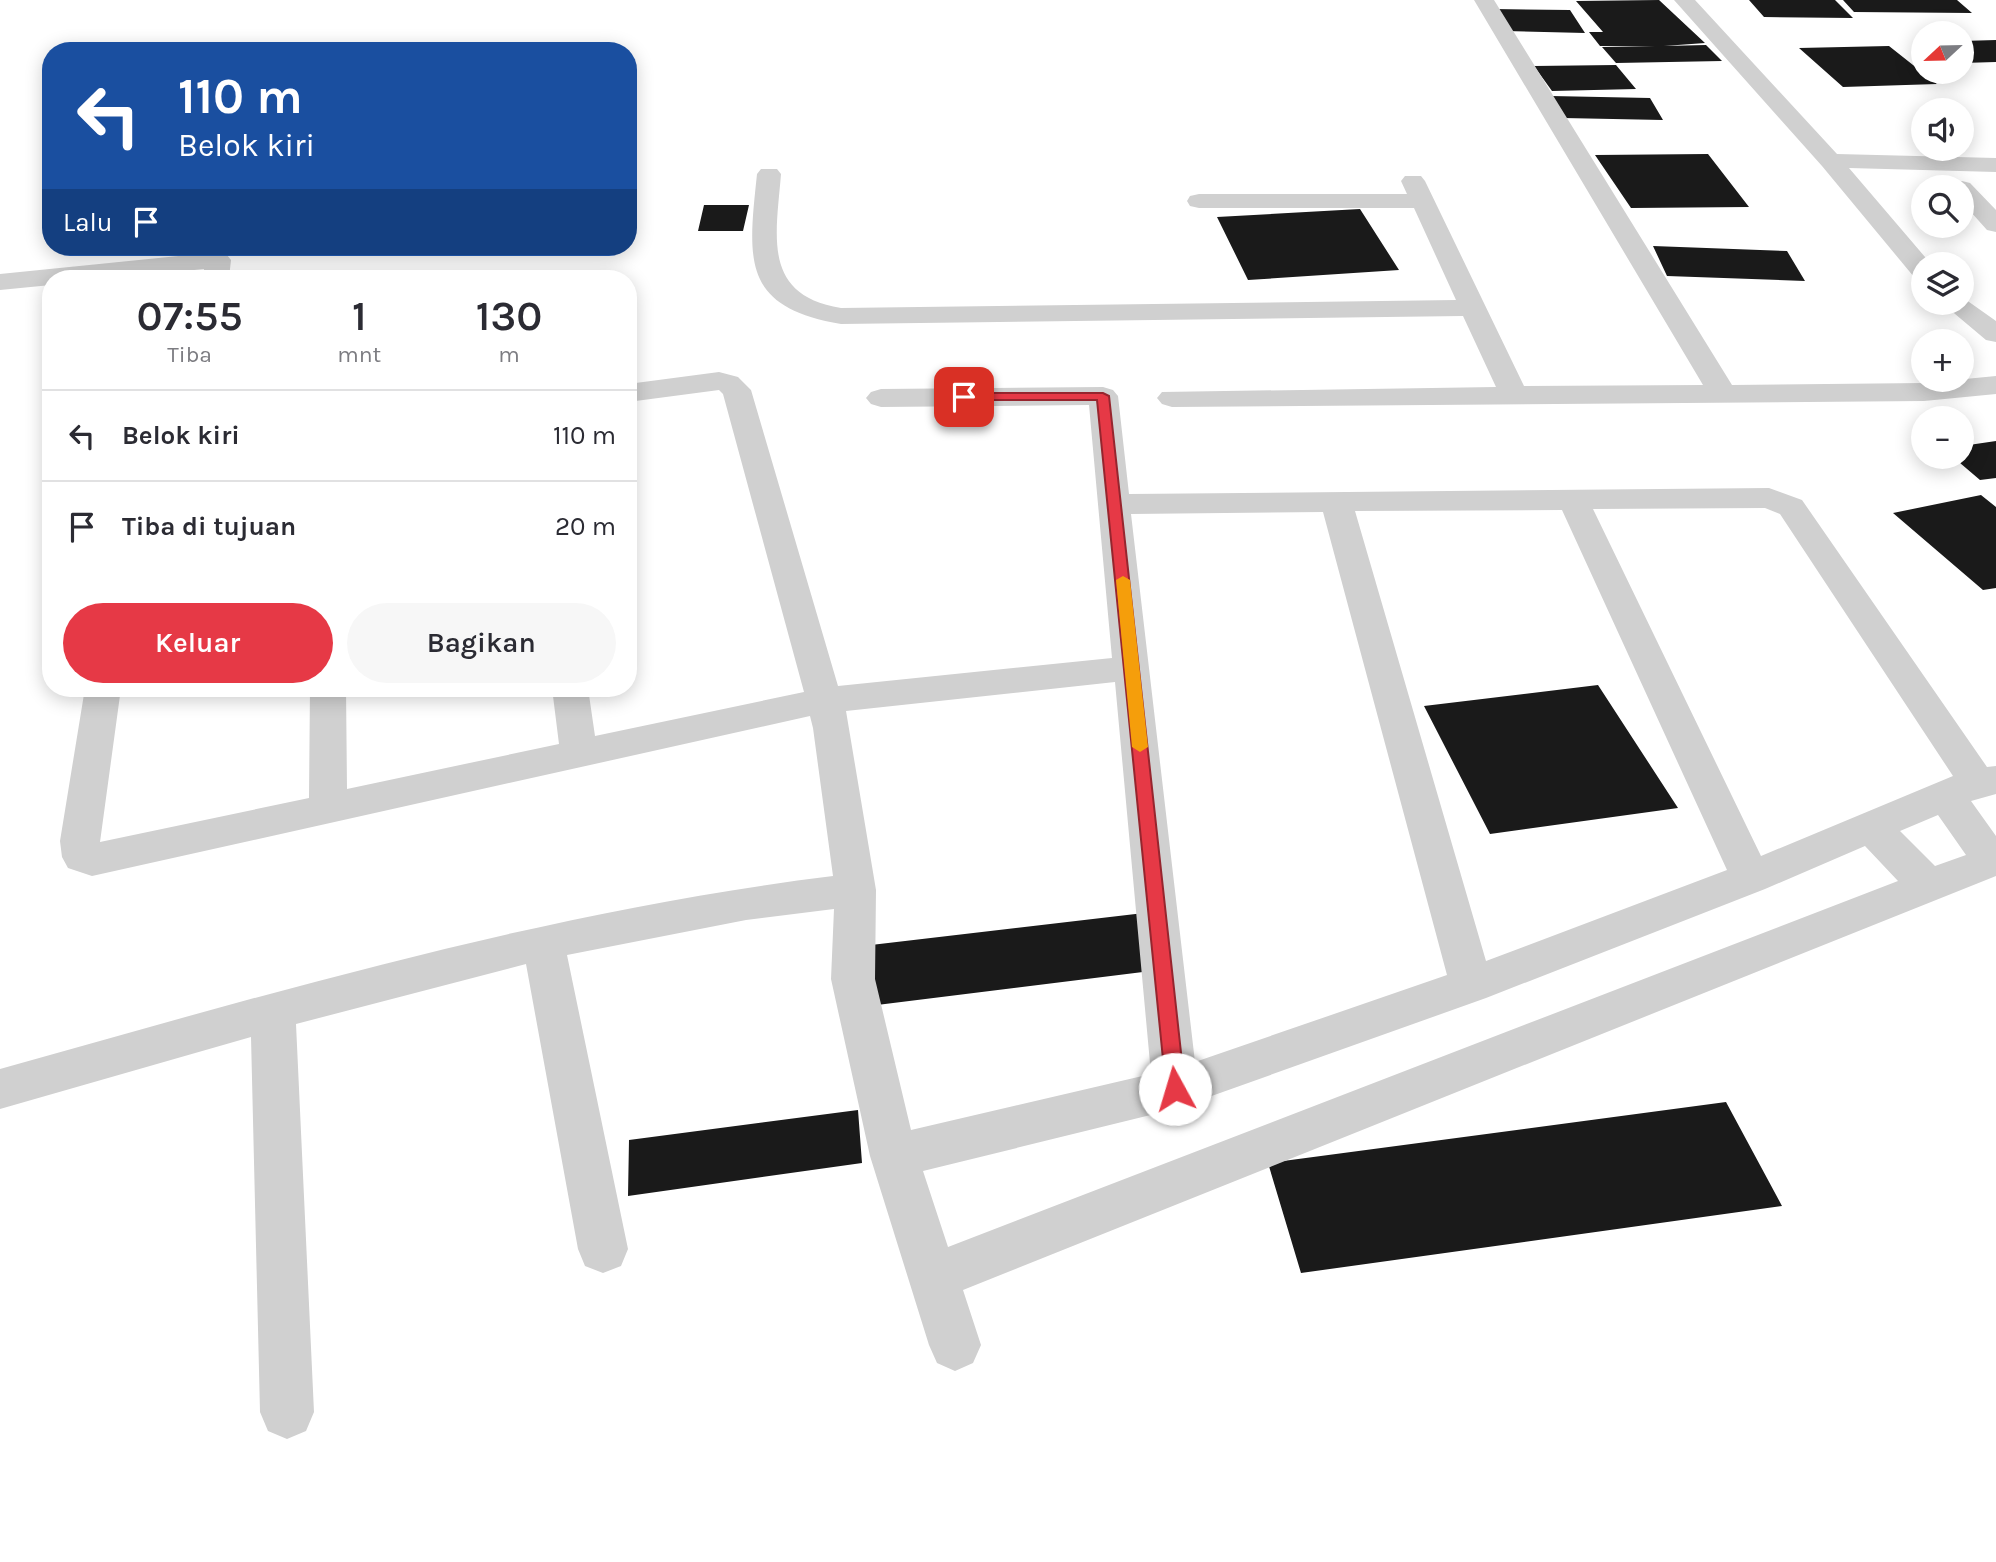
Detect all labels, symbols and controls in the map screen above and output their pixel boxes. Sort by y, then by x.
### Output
north arrow [1911,21,1974,84]
map controls [1911,21,1974,469]
text: 110 m [178,68,303,125]
icon: left [63,70,154,161]
button: sound [1911,98,1974,161]
text: Belok kiri [178,127,315,164]
button: search [1911,175,1974,238]
icon: arrive [127,203,165,241]
text: Lalu [63,207,113,238]
button: layers [1911,252,1974,315]
text: 07:55 [137,291,243,341]
text: 1 [352,291,367,341]
text: 130 [476,291,542,341]
button: + [1911,329,1974,392]
text: Tiba [167,341,212,368]
text: mnt [337,341,381,368]
text: m [498,341,520,368]
pin [934,367,994,427]
icon: arrive [945,378,983,416]
button: − [1911,406,1974,469]
icon: left [63,417,101,455]
text: Belok kiri [122,420,240,451]
text: 110 m [553,420,616,451]
icon: arrive [63,508,101,546]
text: Tiba di tujuan [122,511,296,542]
text: 20 m [555,511,616,542]
button: Keluar [63,603,333,683]
button: Bagikan [347,603,616,683]
position arrow [1138,1052,1212,1126]

